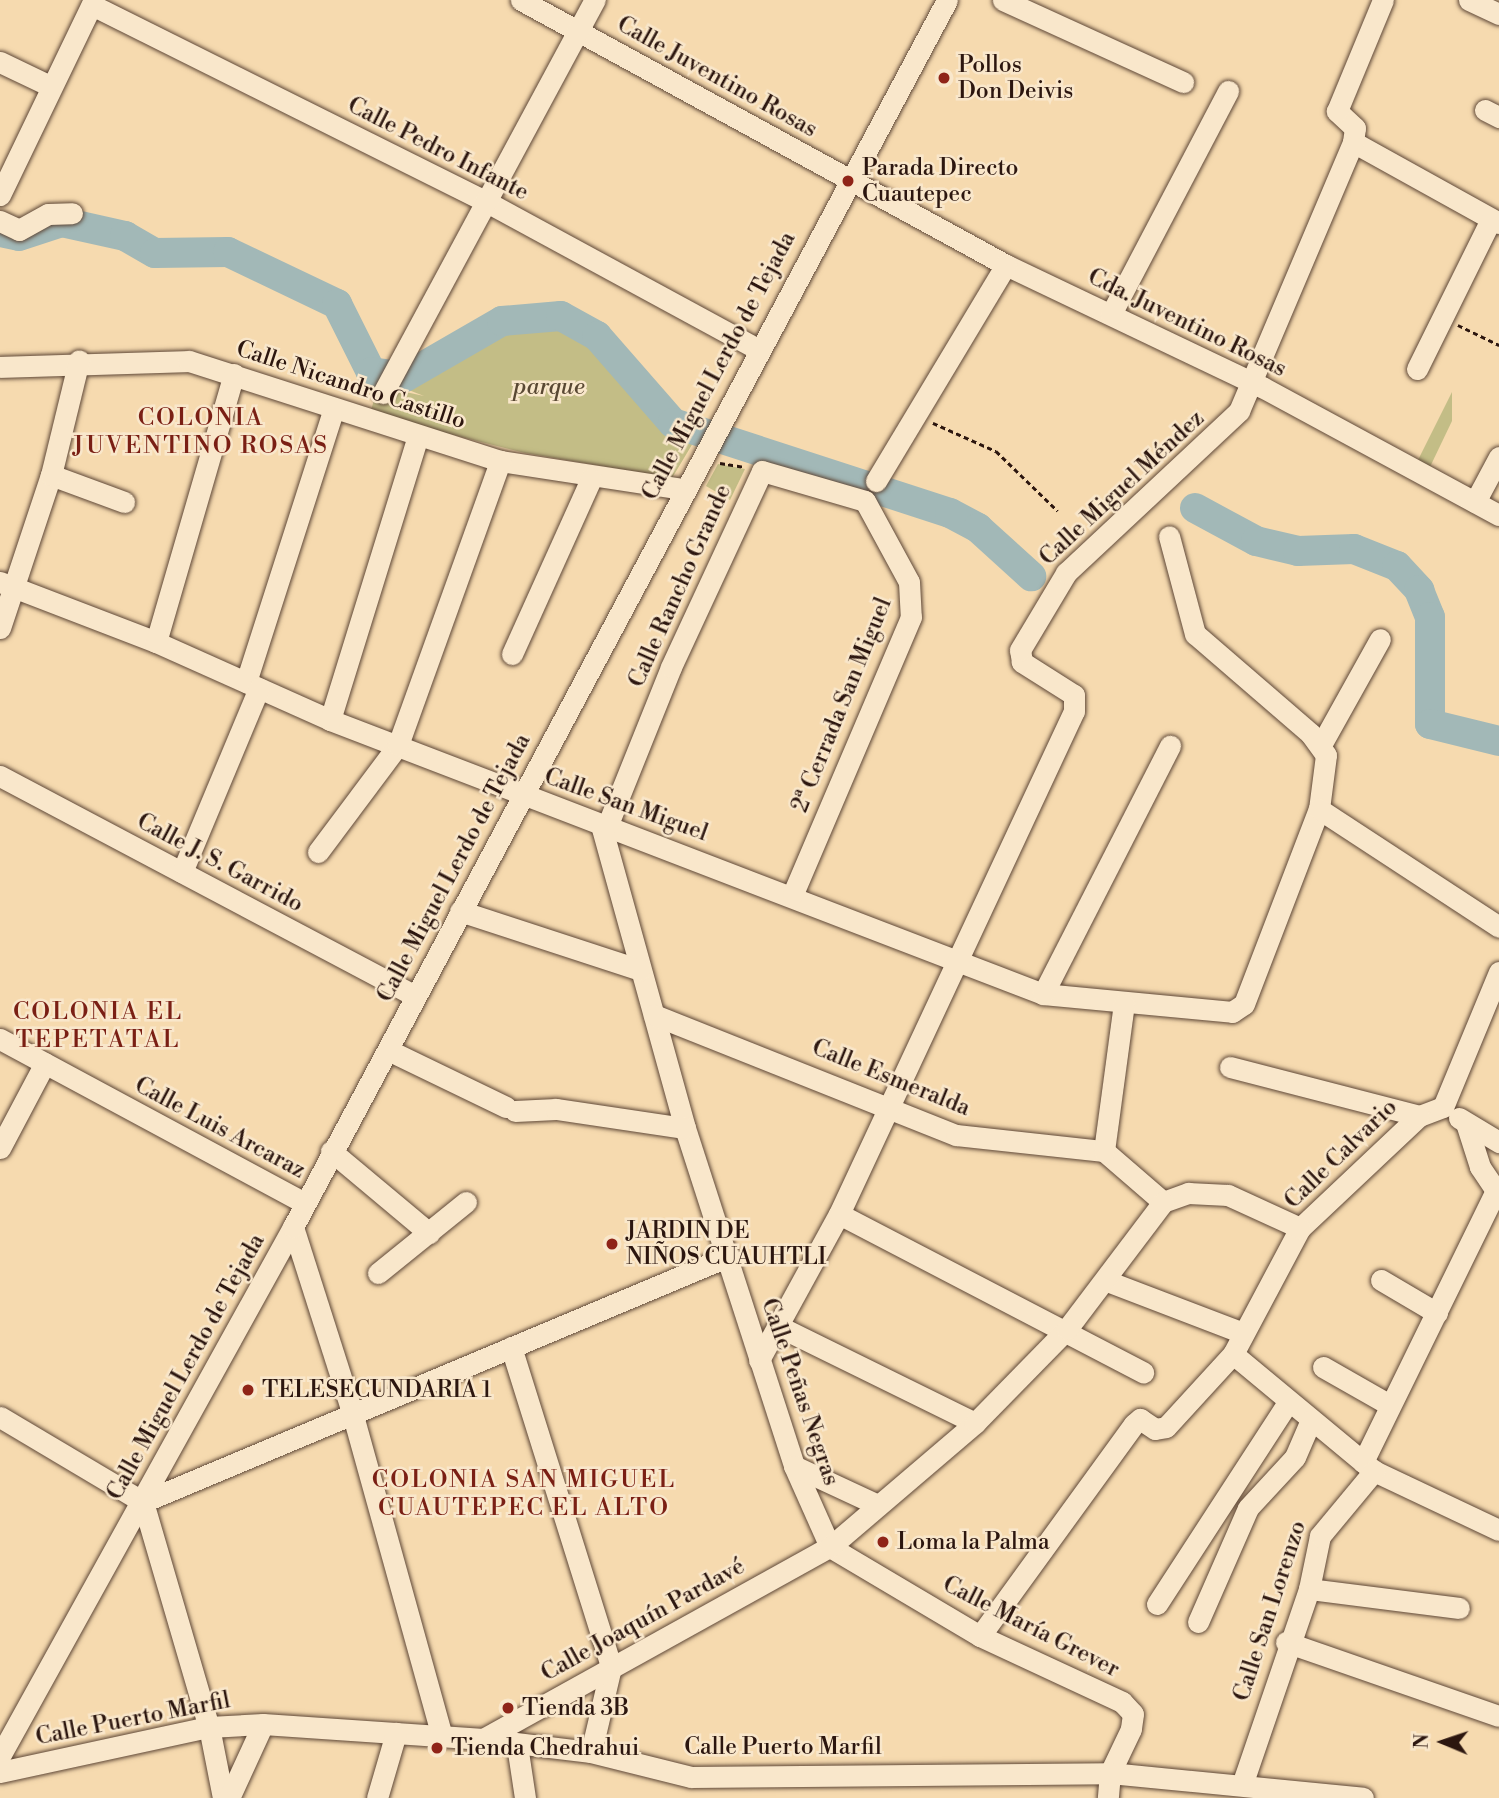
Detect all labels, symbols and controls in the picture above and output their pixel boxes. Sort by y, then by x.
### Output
street label: Calle Juventino Rosas [612,11,822,143]
place label: Pollos Don Deivis [958,51,1073,105]
marker: Pollos Don Deivis [936,70,952,86]
street label: Calle Pedro Infante [343,91,533,207]
place label: Parada Directo Cuautepec [862,154,1018,208]
marker: Parada Directo Cuautepec [840,173,856,189]
street label: Calle Miguel Lerdo de Tejada [636,227,802,505]
street label: Cda. Juventino Rosas [1083,263,1291,383]
street label: Calle Nicandro Castillo [233,335,469,435]
park label: parque [513,373,585,401]
district label: COLONIA JUVENTINO ROSAS [75,405,327,461]
street label: Calle Miguel Méndez [1034,405,1210,571]
street label: Calle Rancho Grande [623,480,737,692]
street label: 2ª Cerrada San Miguel [786,594,898,816]
street label: Calle Miguel Lerdo de Tejada [371,729,537,1007]
street label: Calle San Miguel [540,763,712,847]
street label: Calle J. S. Garrido [132,808,308,918]
district label: COLONIA EL TEPETATAL [14,999,182,1055]
street label: Calle Esmeralda [808,1034,974,1122]
street label: Calle Luis Arcaraz [130,1071,310,1185]
street label: Calle Calvario [1279,1093,1403,1215]
place label: JARDIN DE NIÑOS CUAUHTLI [626,1217,827,1271]
street label: Calle Miguel Lerdo de Tejada [101,1229,271,1505]
marker: JARDIN DE NIÑOS CUAUHTLI [604,1236,620,1252]
street label: Calle Peñas Negras [755,1295,845,1489]
place label: TELESECUNDARIA 1 [262,1376,492,1404]
marker: TELESECUNDARIA 1 [240,1382,256,1398]
district label: COLONIA SAN MIGUEL CUAUTEPEC EL ALTO [374,1467,674,1523]
street label: Calle San Lorenzo [1228,1517,1312,1705]
place label: Loma la Palma [897,1528,1050,1556]
marker: Loma la Palma [875,1534,891,1550]
street label: Calle Joaquín Pardavé [536,1553,750,1687]
street label: Calle María Grever [938,1571,1124,1683]
street label: Calle Puerto Marfil [33,1687,233,1751]
place label: Tienda 3B [522,1694,629,1722]
marker: Tienda 3B [500,1700,516,1716]
north arrow [1408,1707,1478,1777]
street label: Calle Puerto Marfil [684,1733,882,1761]
text: N [1410,1733,1434,1749]
place label: Tienda Chedrahui [451,1734,639,1762]
marker: Tienda Chedrahui [429,1740,445,1756]

